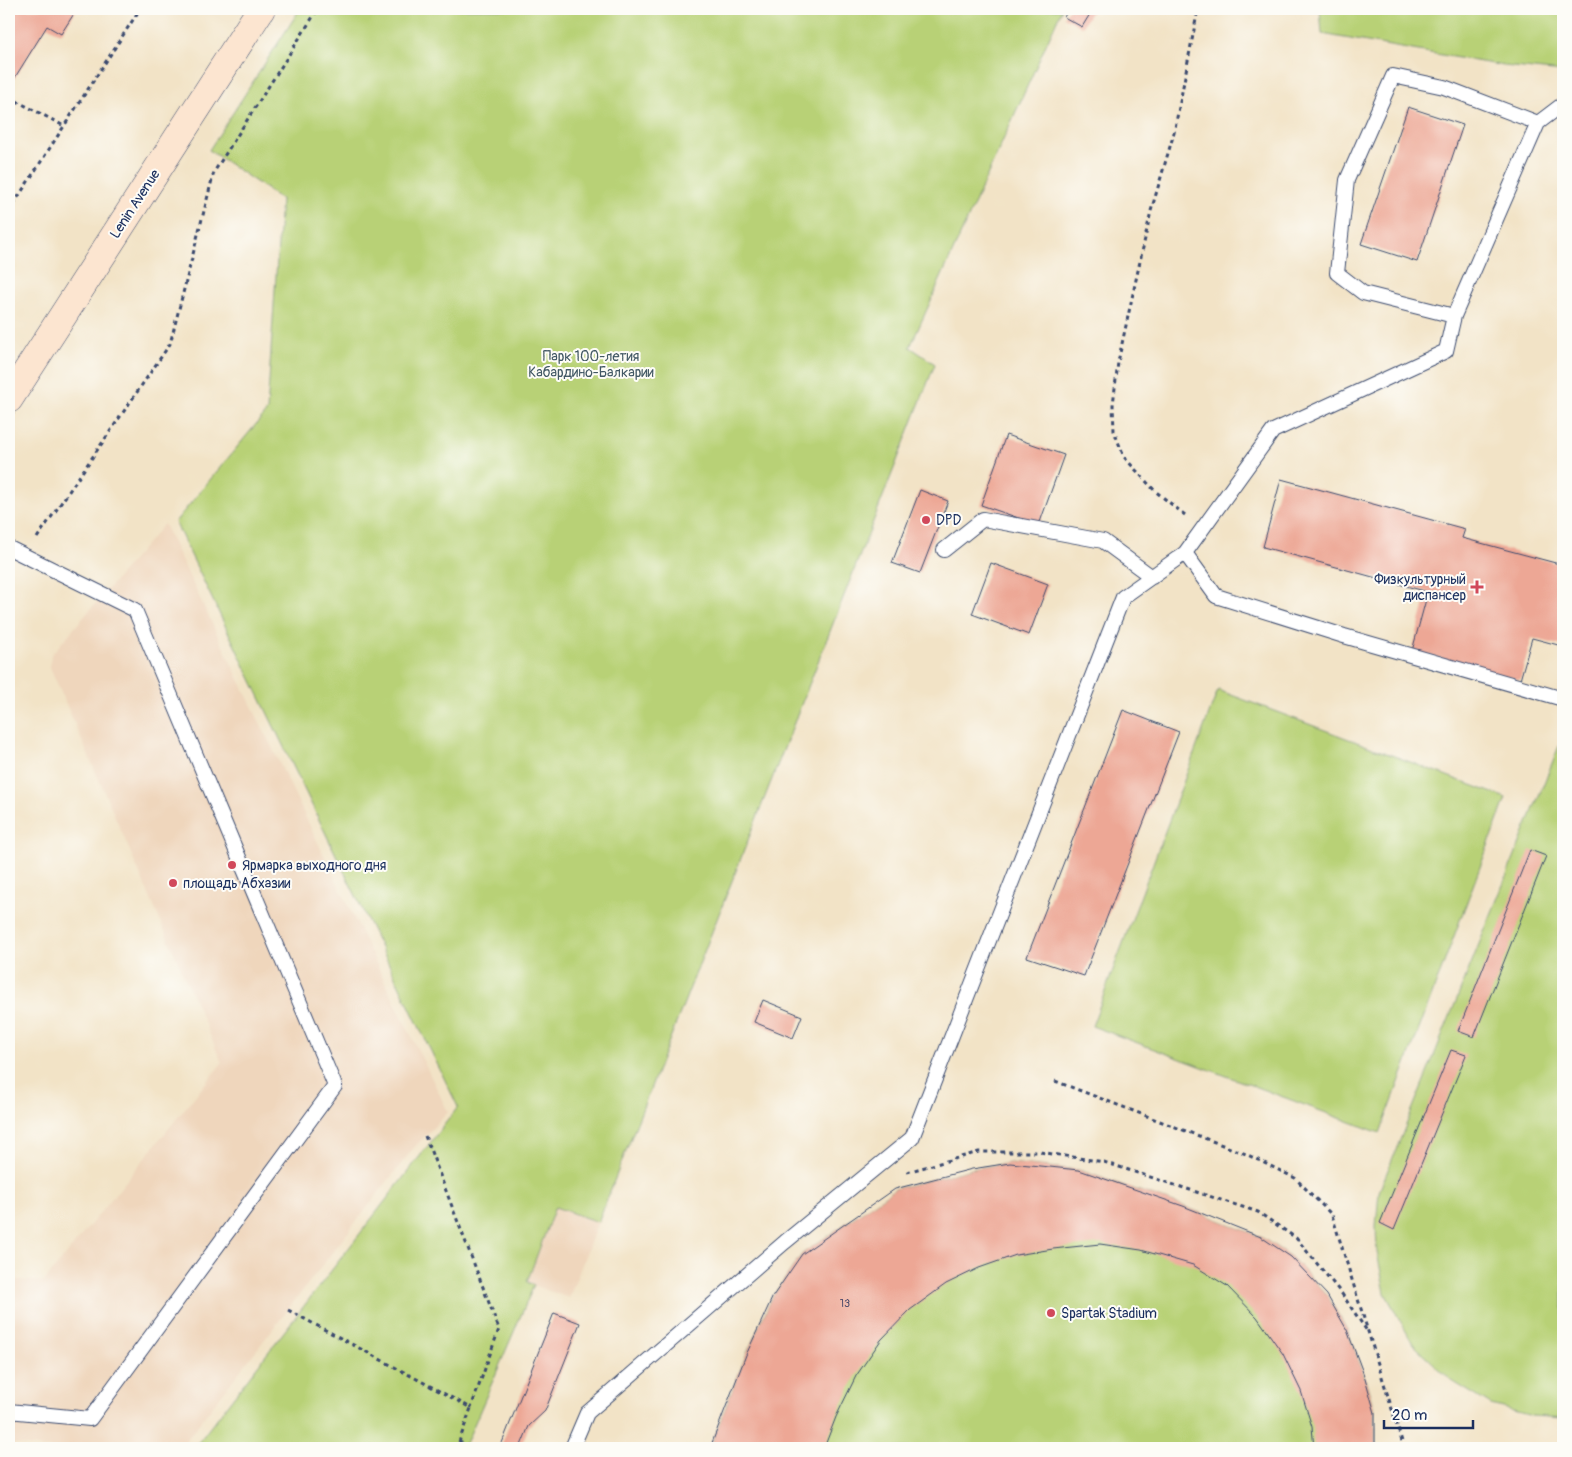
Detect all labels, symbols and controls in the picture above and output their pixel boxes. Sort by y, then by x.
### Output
street label: Lenin Avenue [106,166,164,242]
park label: Парк 100-летия Кабардино-Балкарии [528,348,654,381]
place label: DPD [936,512,962,529]
marker: DPD [920,514,932,526]
place label: Физкультурный диспансер [1374,571,1466,604]
marker: Физкультурный диспансер [1470,580,1484,594]
place label: Ярмарка выходного дня [242,857,386,874]
marker: Ярмарка выходного дня [226,859,238,871]
place label: площадь Абхазии [183,875,291,892]
marker: площадь Абхазии [167,877,179,889]
house number: 13 [840,1297,850,1310]
place label: Spartak Stadium [1061,1305,1157,1322]
marker: Spartak Stadium [1045,1307,1057,1319]
scale bar [1384,1397,1473,1429]
text: 20 m [1392,1406,1427,1425]

